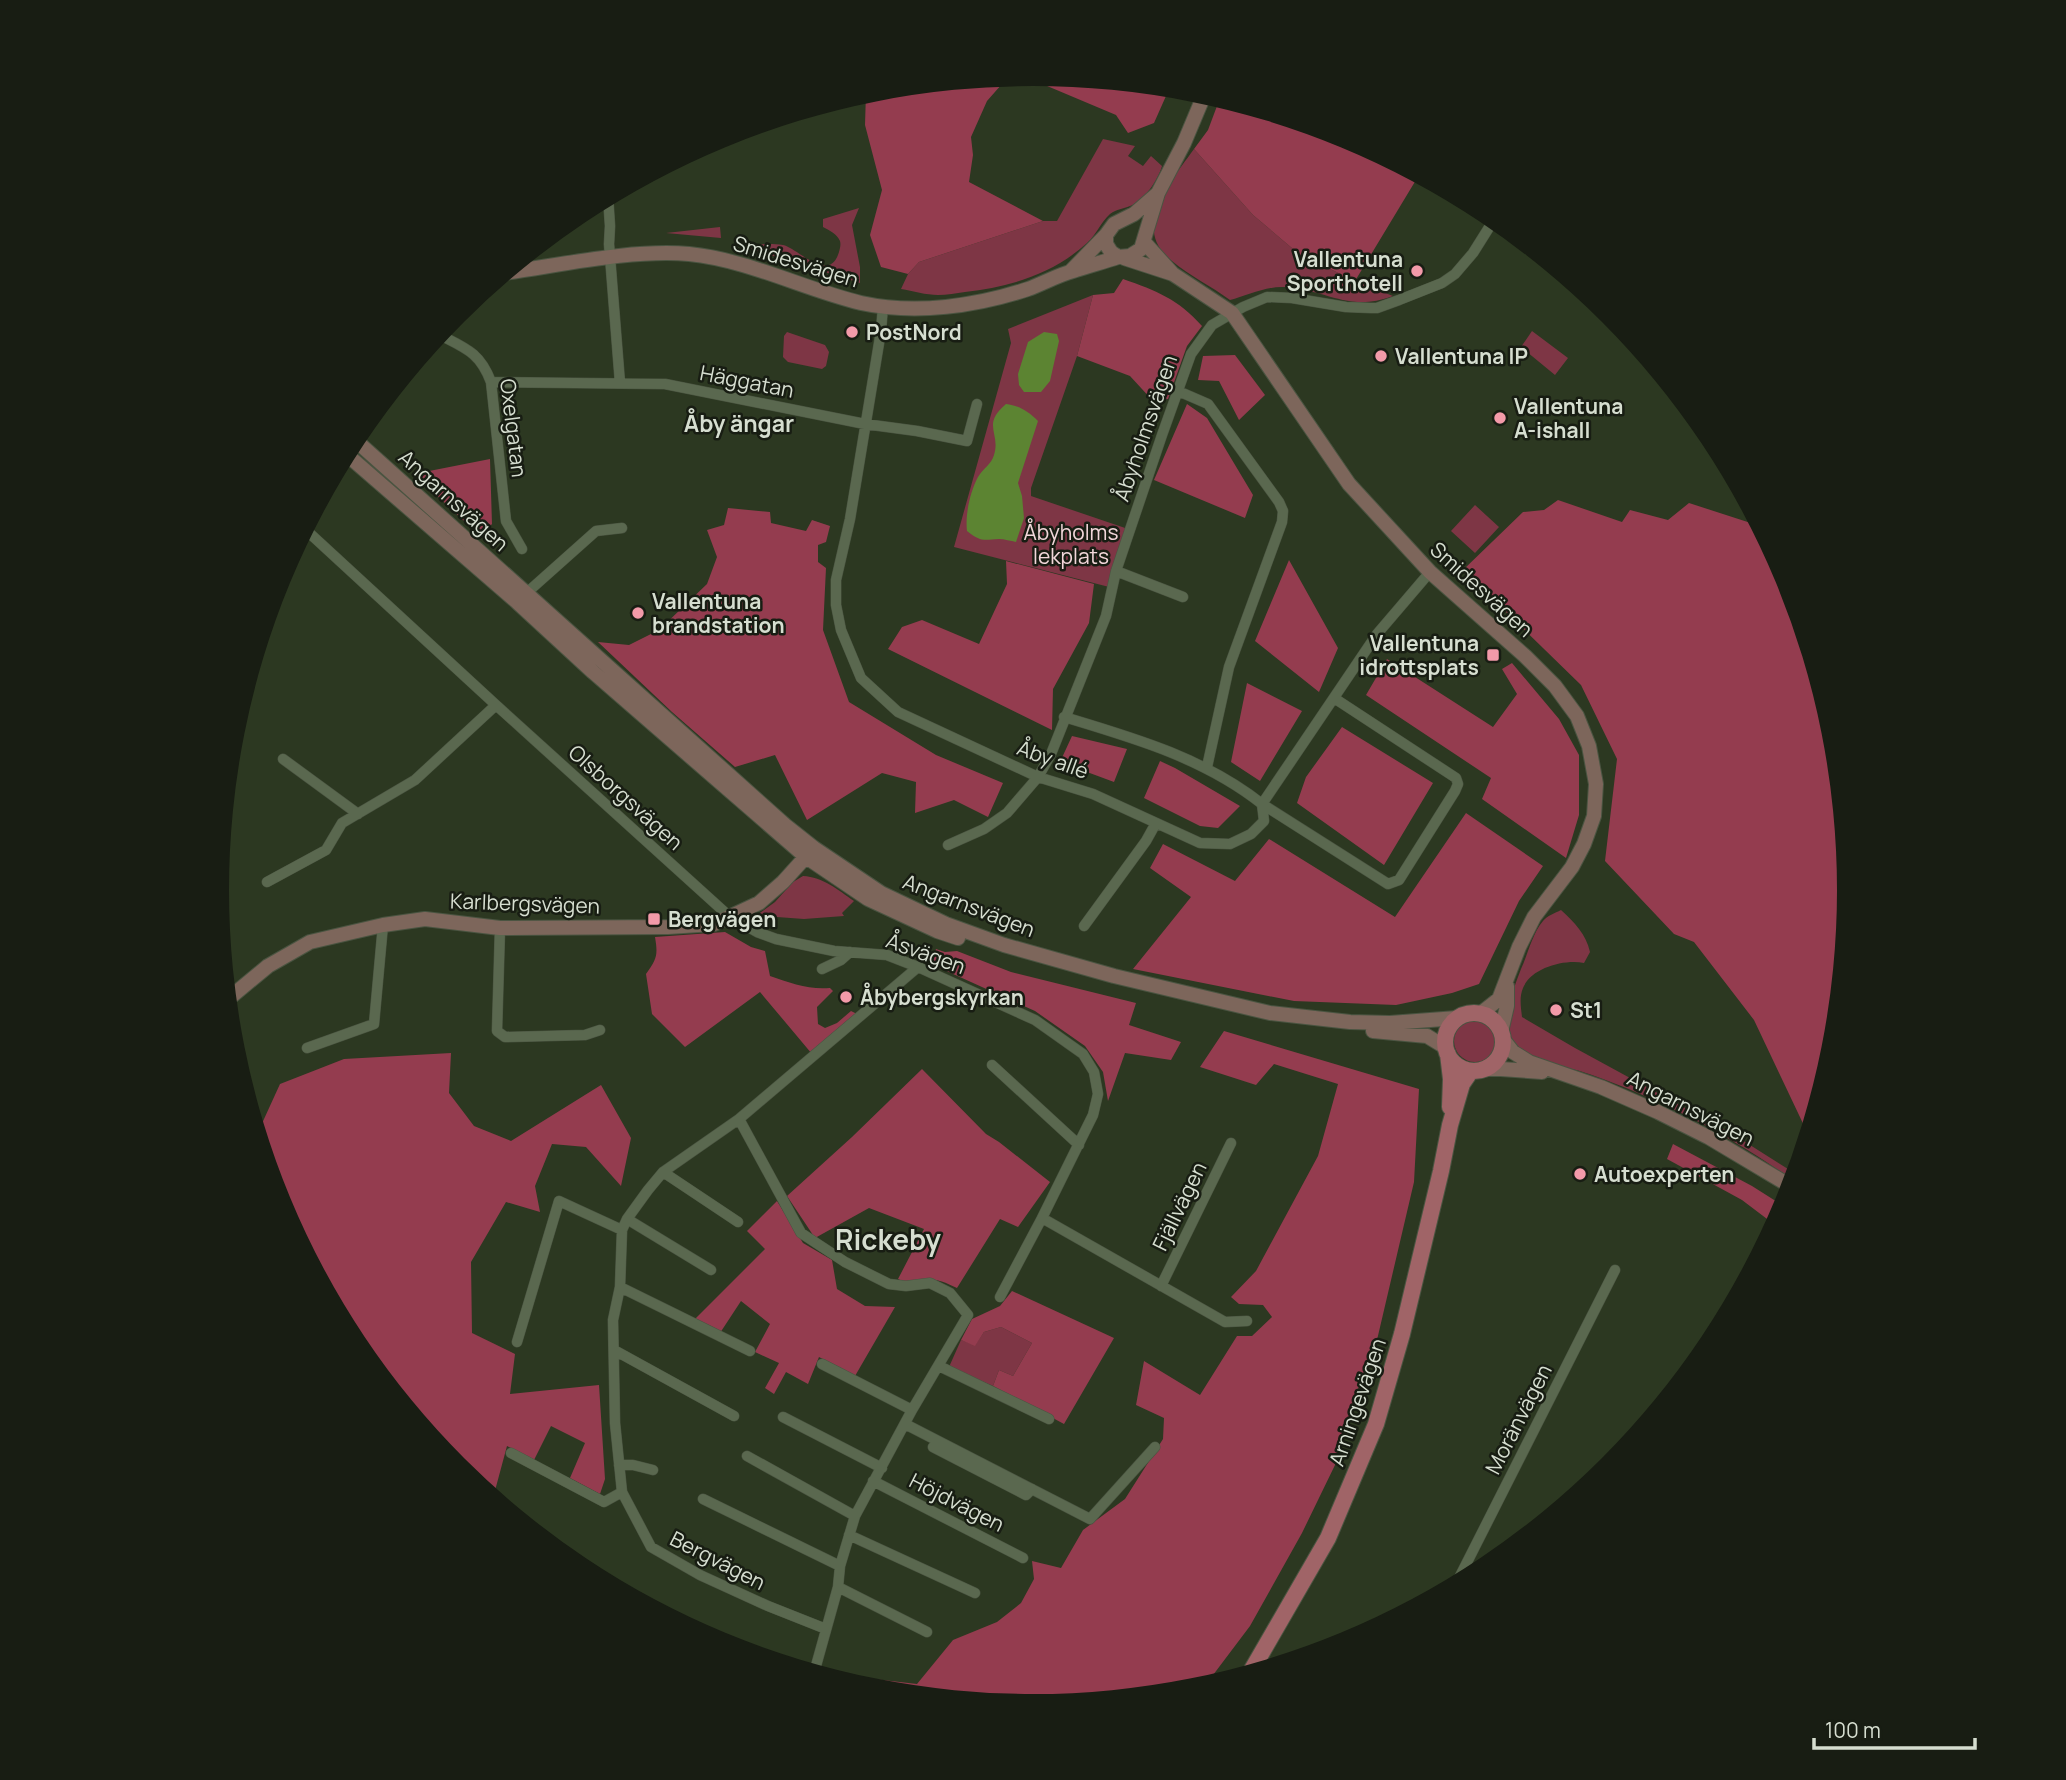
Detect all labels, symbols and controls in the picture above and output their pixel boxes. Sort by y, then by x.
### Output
street label: Smidesvägen [730,229,862,293]
place label: Vallentuna Sporthotell [1287,245,1403,297]
marker: Vallentuna Sporthotell [1409,263,1425,279]
place label: PostNord [866,318,962,346]
marker: PostNord [844,324,860,340]
place label: Vallentuna IP [1395,342,1528,370]
marker: Vallentuna IP [1373,348,1389,364]
street label: Åbyholmsvägen [1107,351,1183,505]
street label: Häggatan [698,358,796,404]
street label: Oxelgatan [494,377,534,479]
place label: Vallentuna A-ishall [1514,392,1623,444]
district label: Åby ängar [684,407,794,439]
marker: Vallentuna A-ishall [1492,410,1508,426]
street label: Angarnsvägen [393,443,515,557]
park label: Åbyholms lekplats [1024,518,1118,570]
street label: Smidesvägen [1424,535,1540,643]
place label: Vallentuna brandstation [652,587,785,639]
marker: Vallentuna brandstation [630,605,646,621]
place label: Vallentuna idrottsplats [1359,629,1479,681]
marker: Vallentuna idrottsplats [1485,647,1501,663]
street label: Åby allé [1013,733,1093,785]
street label: Olsborgsvägen [563,738,689,856]
street label: Angarnsvägen [899,867,1039,943]
street label: Karlbergsvägen [450,886,600,920]
place label: Bergvägen [668,905,776,933]
marker: Bergvägen [646,911,662,927]
street label: Åsvägen [882,926,970,980]
place label: Åbybergskyrkan [860,982,1024,1011]
marker: Åbybergskyrkan [838,989,854,1005]
place label: St1 [1570,996,1602,1024]
marker: St1 [1548,1002,1564,1018]
street label: Angarnsvägen [1623,1064,1759,1152]
street label: Fjällvägen [1145,1157,1213,1255]
place label: Autoexperten [1594,1160,1735,1188]
marker: Autoexperten [1572,1166,1588,1182]
district label: Rickeby [835,1220,941,1258]
street label: Arningevägen [1322,1334,1392,1470]
street label: Moränvägen [1478,1359,1558,1479]
street label: Höjdvägen [905,1466,1009,1538]
street label: Bergvägen [666,1524,770,1596]
scale bar [1814,1706,1975,1750]
text: 100 m [1825,1716,1881,1744]

